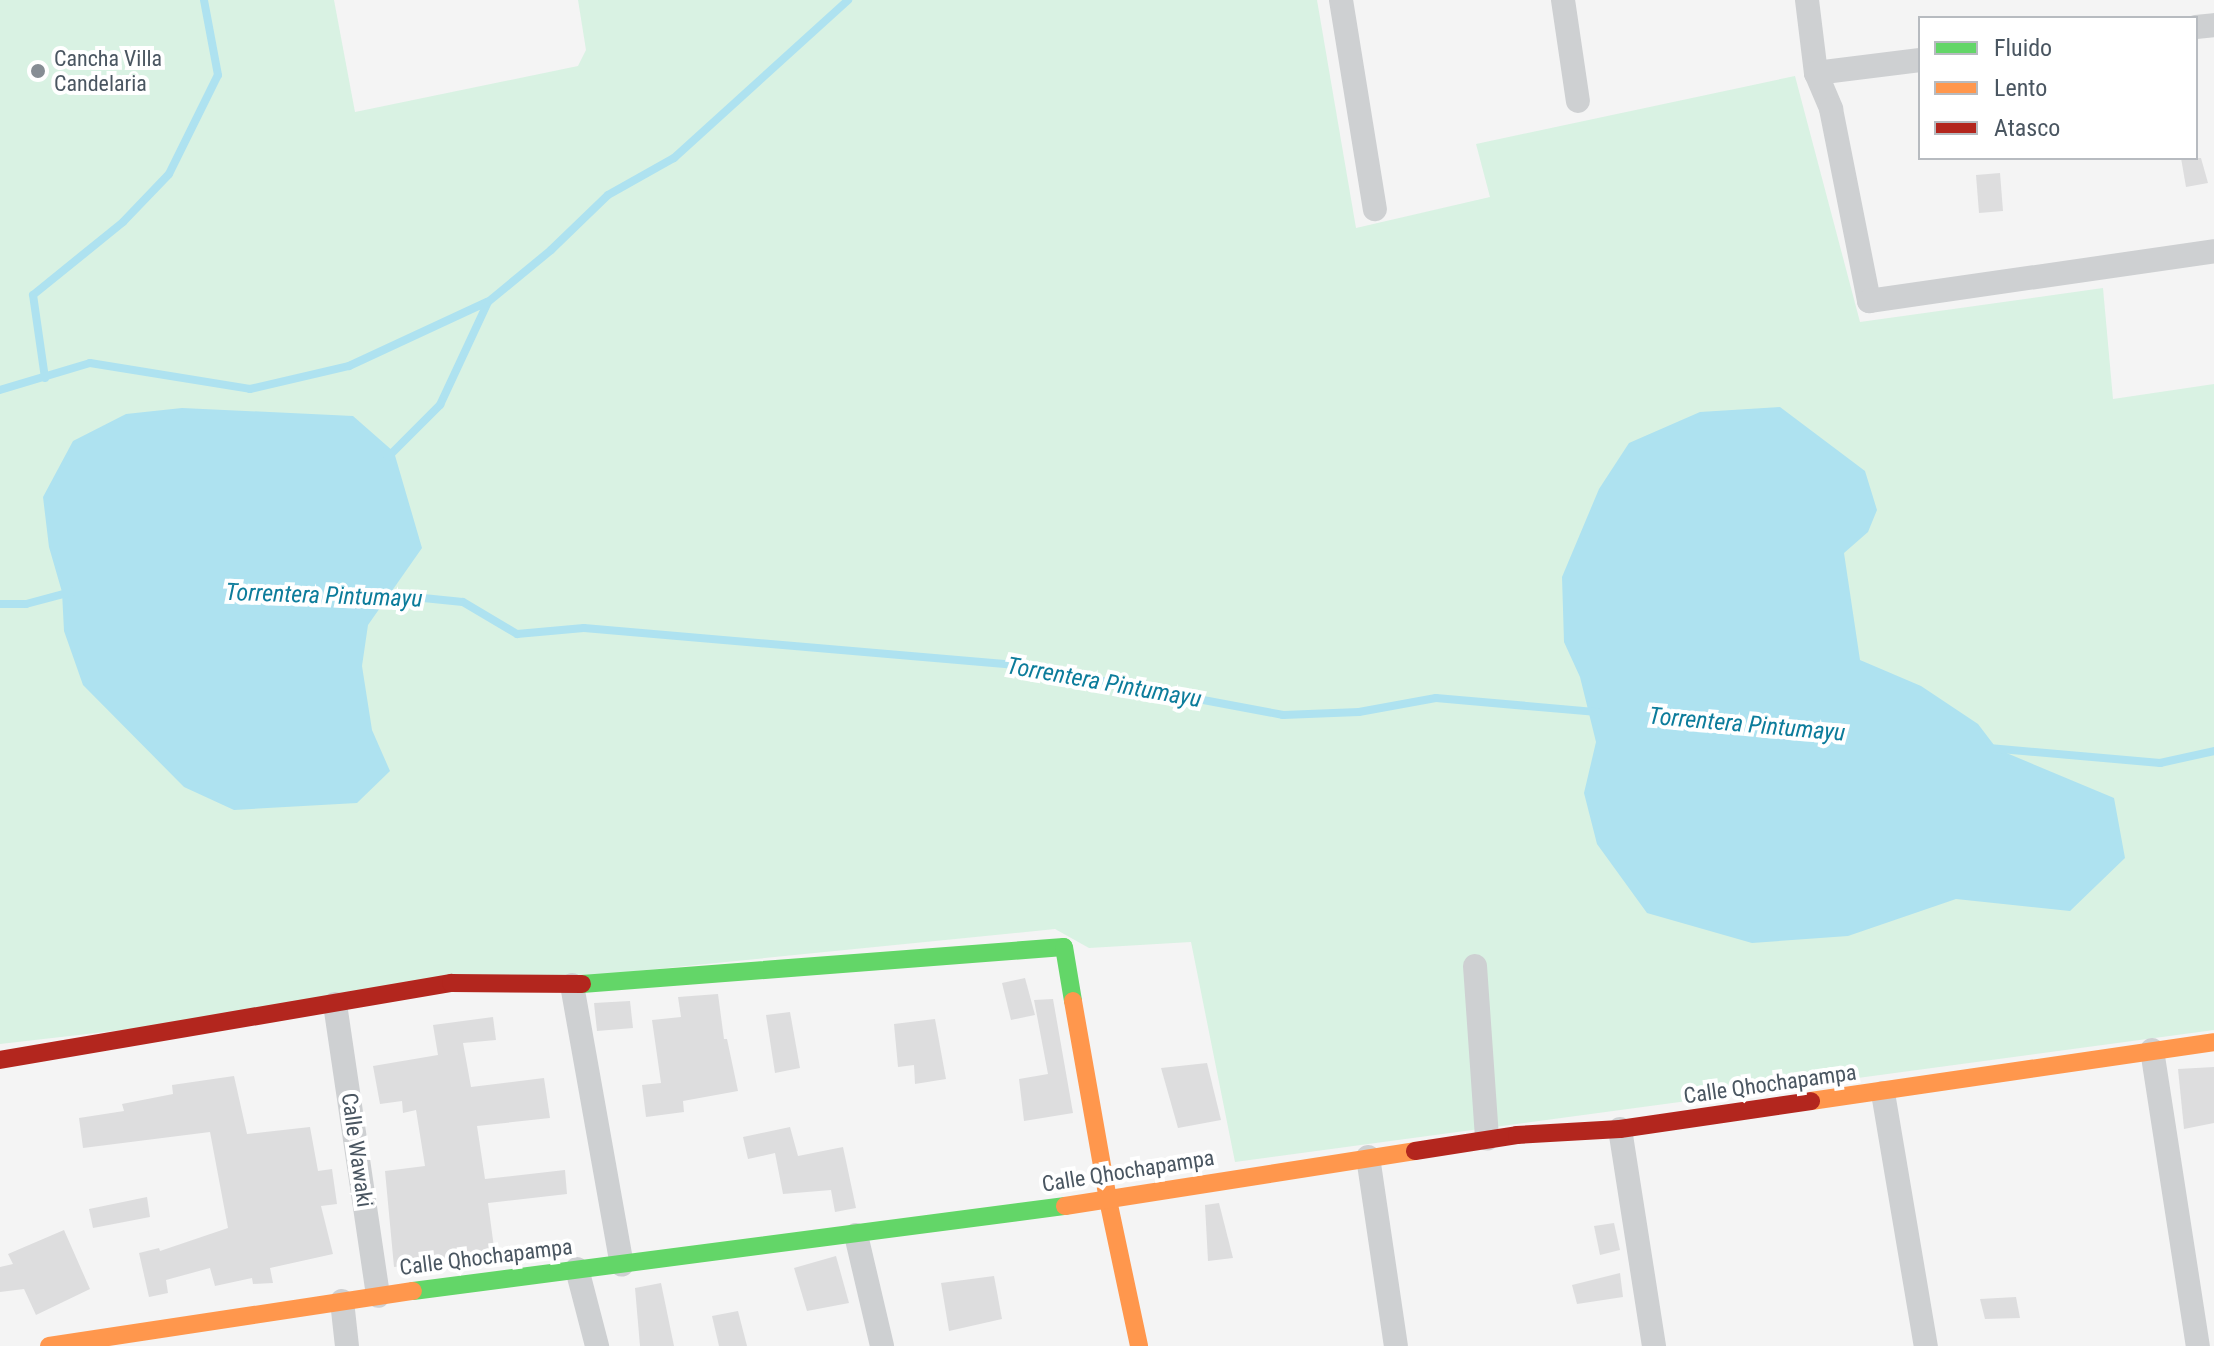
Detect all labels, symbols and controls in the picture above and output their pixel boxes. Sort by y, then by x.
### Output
legend [1918,16,2198,160]
text: Fluido [1994,34,2052,62]
place label: Cancha Villa Candelaria [54,45,162,96]
marker: Cancha Villa Candelaria [29,62,47,80]
text: Lento [1994,74,2047,102]
text: Atasco [1994,114,2060,142]
water label: Torrentera Pintumayu [225,578,423,614]
water label: Torrentera Pintumayu [1005,652,1203,714]
water label: Torrentera Pintumayu [1648,702,1846,748]
street label: Calle Qhochapampa [1682,1059,1858,1109]
street label: Calle Wawaki [336,1091,378,1209]
street label: Calle Qhochapampa [1040,1144,1216,1198]
street label: Calle Qhochapampa [398,1233,574,1281]

